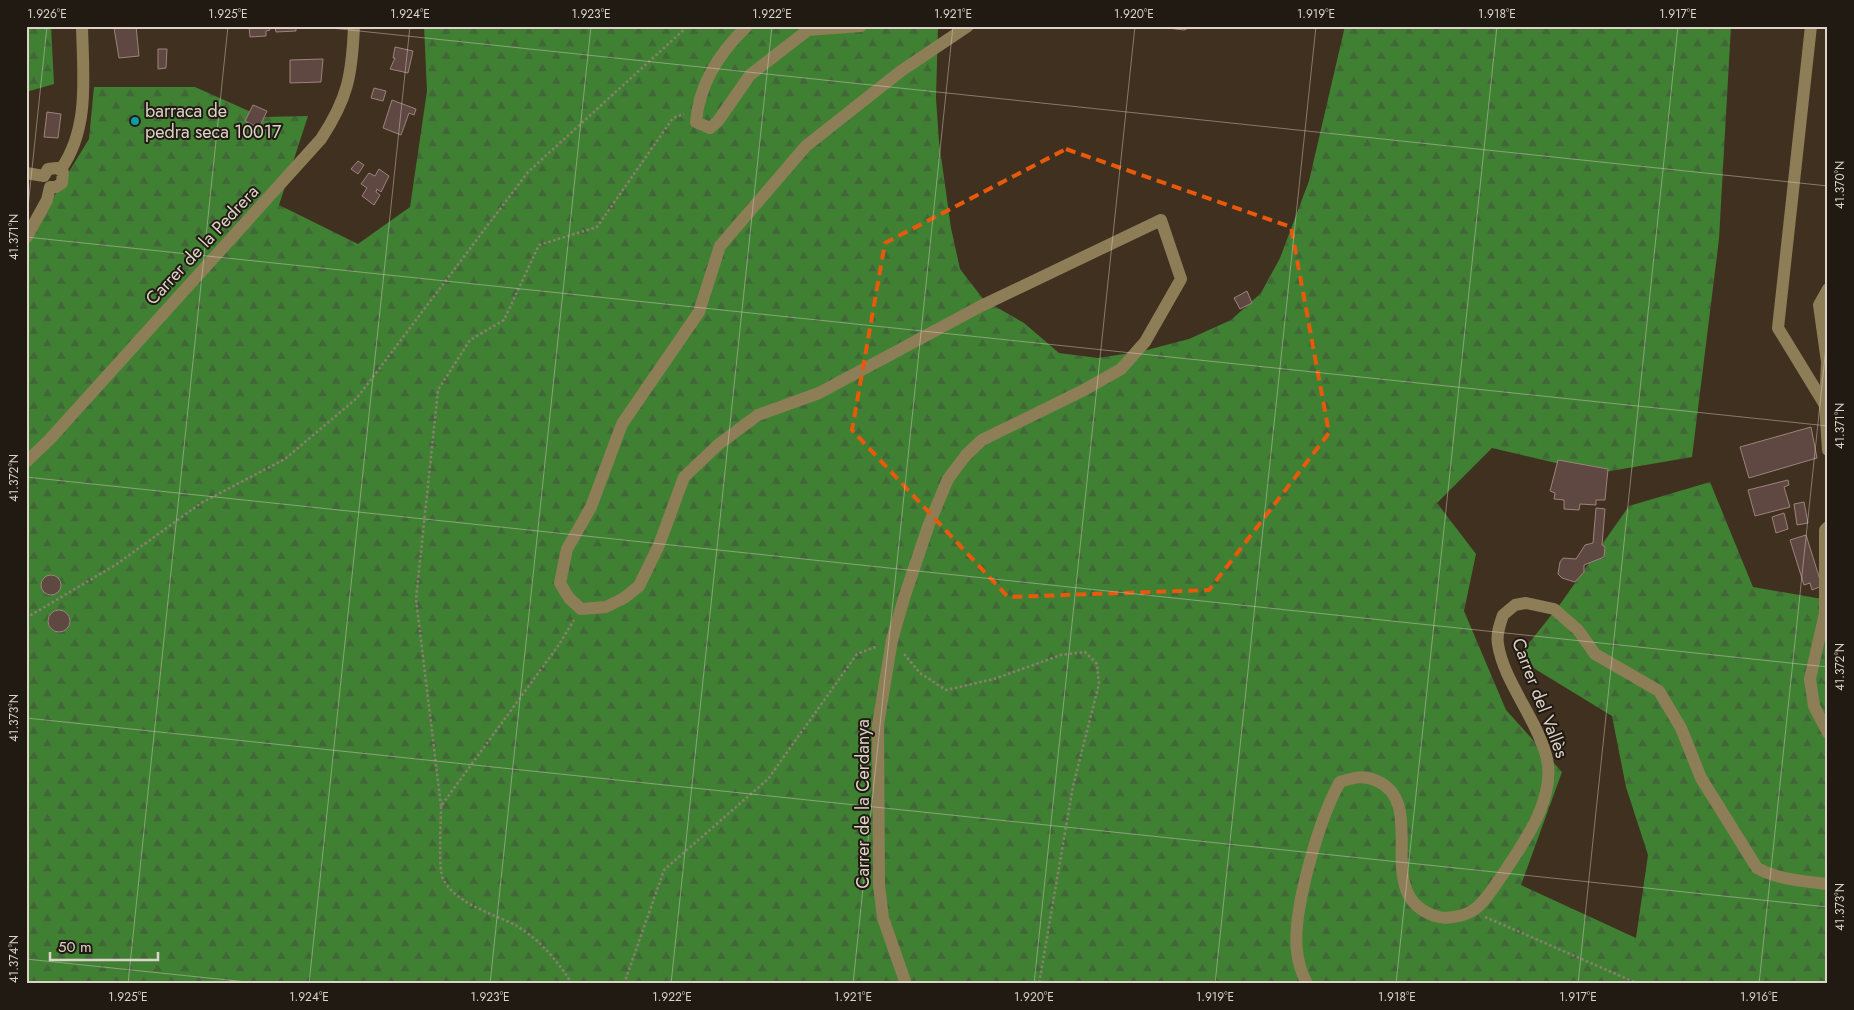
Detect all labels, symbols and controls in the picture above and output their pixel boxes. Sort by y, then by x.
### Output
text: 1.926°E [27,5,67,23]
text: 1.925°E [208,5,248,23]
text: 1.924°E [390,5,430,23]
text: 1.923°E [571,5,611,23]
text: 1.922°E [752,5,792,23]
text: 1.921°E [934,5,972,23]
text: 1.920°E [1114,5,1154,23]
text: 1.919°E [1297,5,1335,23]
text: 1.918°E [1478,5,1516,23]
text: 1.917°E [1659,5,1697,23]
place label: barraca de pedra seca 10017 [145,98,282,145]
marker: barraca de pedra seca 10017 [129,115,141,127]
text: 41.370°N [1831,161,1849,209]
street label: Carrer de la Pedrera [139,179,265,311]
text: 41.371°N [5,214,23,260]
text: 41.371°N [1831,403,1849,449]
text: 41.372°N [5,454,23,502]
street label: Carrer del Vallès [1505,634,1575,762]
text: 41.372°N [1831,643,1849,691]
text: 41.373°N [5,694,23,742]
street label: Carrer de la Cerdanya [850,719,876,889]
text: 41.373°N [1831,883,1849,931]
scale bar [50,930,158,962]
text: 41.374°N [5,935,23,983]
text: 50 m [58,936,92,958]
text: 1.925°E [108,988,148,1006]
text: 1.924°E [289,988,329,1006]
text: 1.923°E [470,988,510,1006]
text: 1.922°E [652,988,692,1006]
text: 1.921°E [834,988,872,1006]
text: 1.920°E [1014,988,1054,1006]
text: 1.919°E [1196,988,1234,1006]
text: 1.918°E [1378,988,1416,1006]
text: 1.917°E [1559,988,1597,1006]
text: 1.916°E [1740,988,1778,1006]

